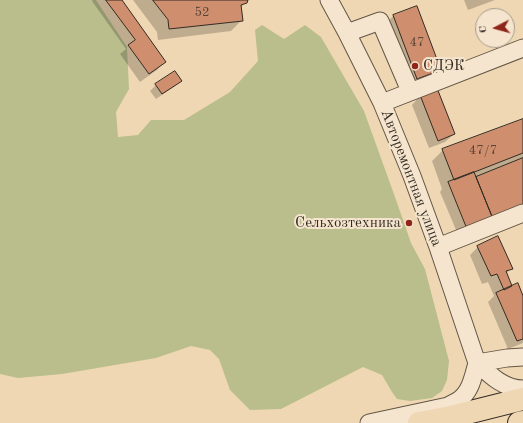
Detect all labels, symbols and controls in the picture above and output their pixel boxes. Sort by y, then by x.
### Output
house number: 52 [194,5,210,21]
north arrow [475,8,515,48]
text: С [478,25,489,33]
house number: 47 [409,35,425,51]
place label: СДЭК [423,57,465,75]
marker: СДЭК [410,61,420,71]
street label: Авторемонтная улица [377,107,445,249]
house number: 47/7 [469,143,497,159]
place label: Сельхозтехника [295,214,401,232]
marker: Сельхозтехника [404,218,414,228]

